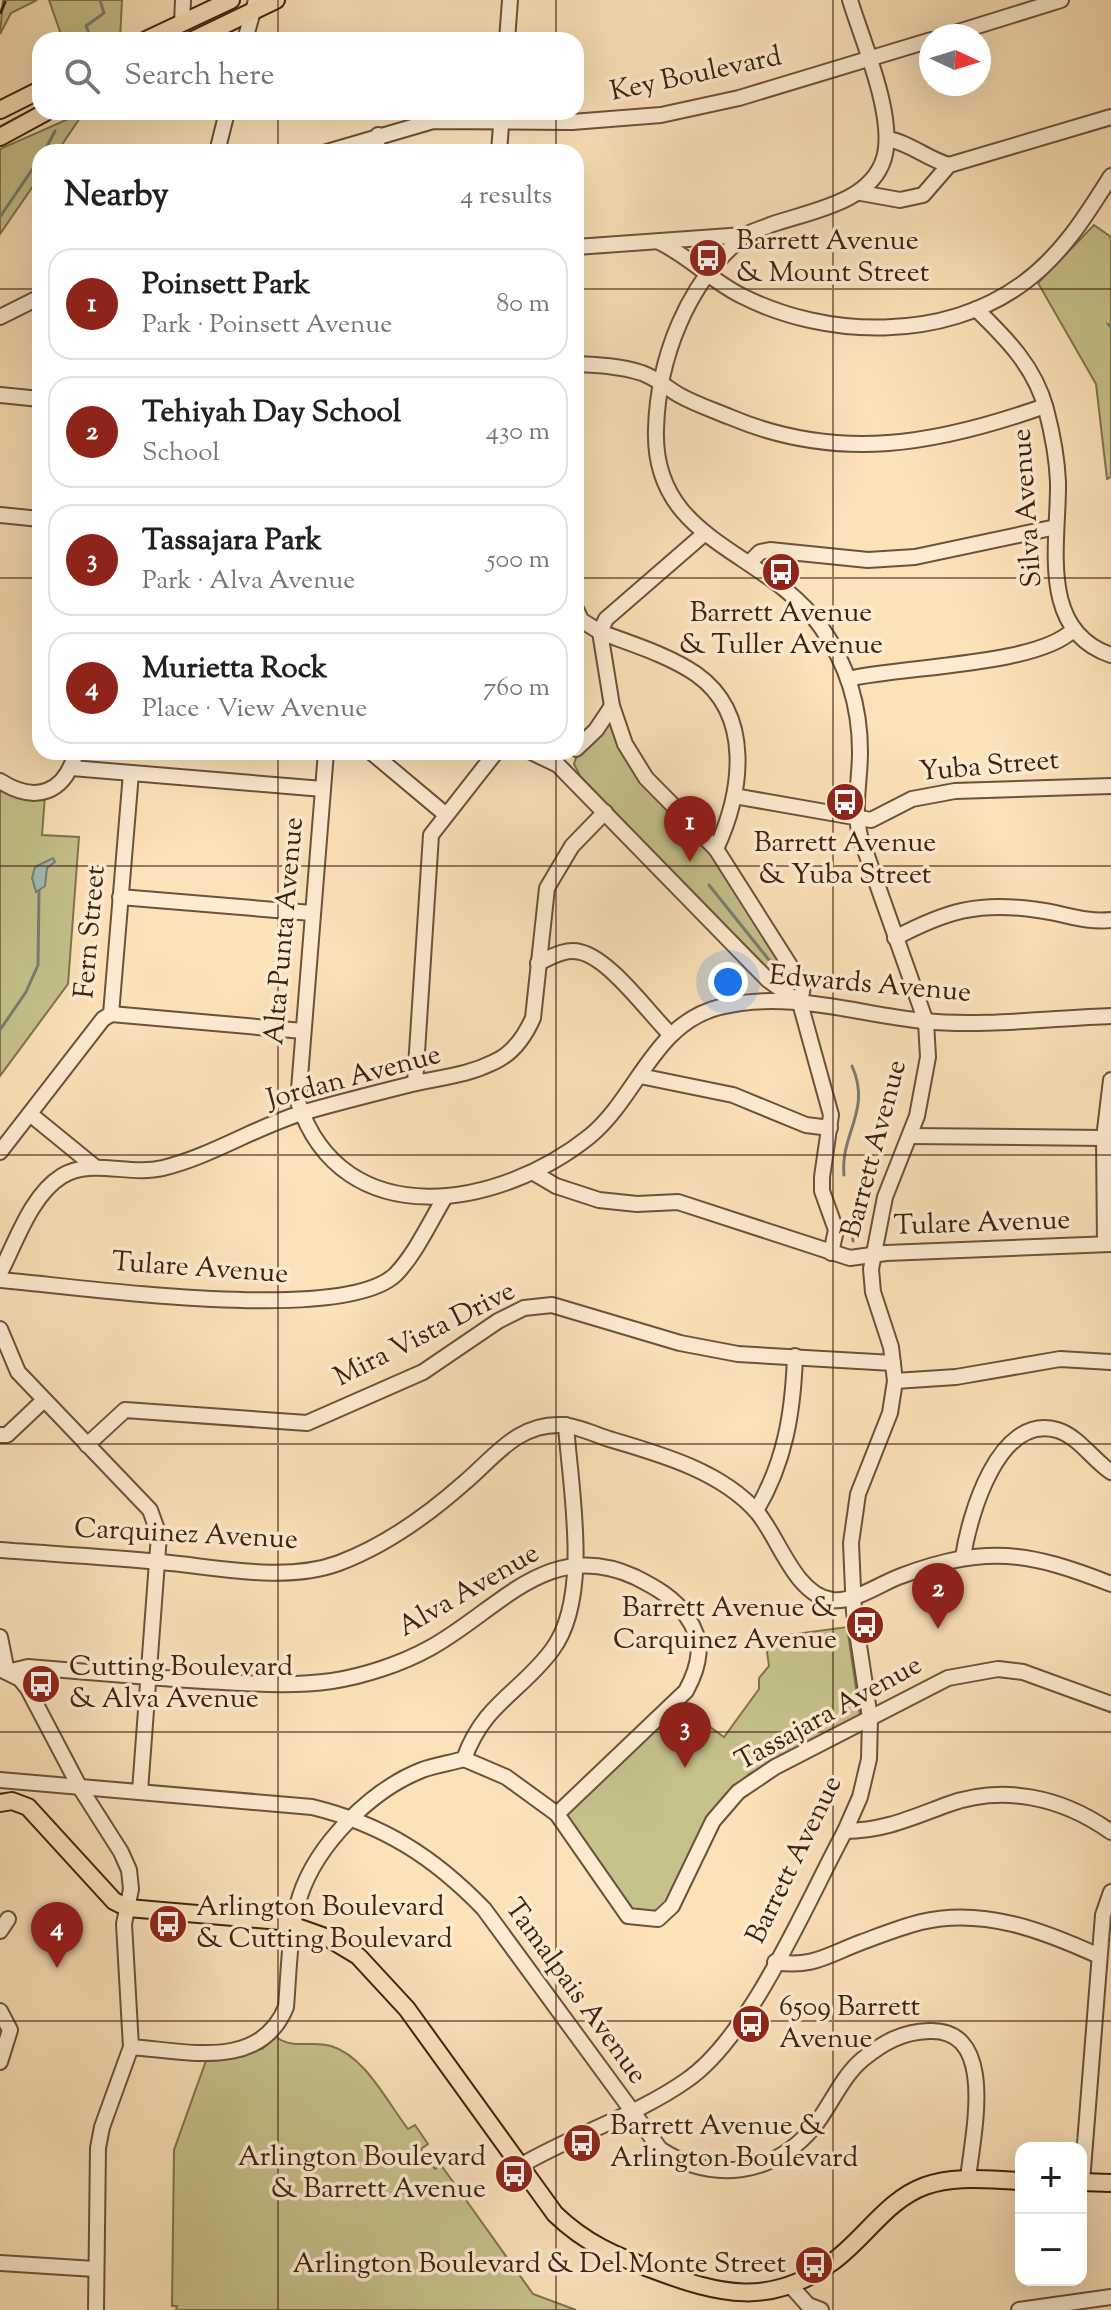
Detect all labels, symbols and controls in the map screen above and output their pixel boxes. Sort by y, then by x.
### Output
north arrow [919,24,991,96]
search box [32,32,584,120]
street label: Key Boulevard [607,37,786,113]
icon: search [60,54,104,98]
text: Search here [124,55,274,98]
text: Nearby [64,172,169,221]
text: 4 results [460,178,552,215]
place label: Barrett Avenue & Mount Street [736,222,930,294]
bus stop icon: Barrett Avenue & Mount Street [687,237,729,279]
text: Poinsett Park [142,264,310,307]
text: 1 [88,286,96,323]
text: 80 m [496,286,550,323]
text: Park · Poinsett Avenue [142,307,392,344]
text: Tehiyah Day School [142,392,401,435]
text: 2 [86,414,98,451]
text: 430 m [486,414,550,451]
street label: Silva Avenue [1002,427,1054,589]
text: School [142,435,220,472]
text: Tassajara Park [142,520,322,563]
text: 3 [87,542,97,579]
text: 500 m [487,542,550,579]
bus stop icon: Barrett Avenue & Tuller Avenue [760,551,802,593]
text: Park · Alva Avenue [142,563,355,600]
place label: Barrett Avenue & Tuller Avenue [679,594,883,666]
text: Murietta Rock [142,648,327,691]
text: 4 [85,670,99,707]
text: 760 m [483,670,550,707]
text: Place · View Avenue [142,691,367,728]
street label: Yuba Street [917,741,1061,793]
bus stop icon: Barrett Avenue & Yuba Street [824,781,866,823]
pin: 1 [664,796,716,862]
street label: Alta Punta Avenue [255,815,315,1047]
place label: Barrett Avenue & Yuba Street [754,824,936,896]
street label: Fern Street [65,863,117,1000]
street label: Edwards Avenue [767,956,973,1014]
your location [708,962,748,1002]
street label: Jordan Avenue [261,1036,445,1121]
street label: Barrett Avenue [832,1056,918,1242]
street label: Tulare Avenue [893,1201,1071,1247]
street label: Tulare Avenue [110,1243,290,1295]
street label: Mira Vista Drive [327,1272,523,1398]
street label: Carquinez Avenue [73,1509,299,1561]
street label: Alva Avenue [391,1534,547,1648]
pin: 2 [912,1563,964,1629]
place label: Barrett Avenue & Carquinez Avenue [613,1589,837,1661]
bus stop icon: Barrett Avenue & Carquinez Avenue [844,1604,886,1646]
street label: Tassajara Avenue [728,1646,930,1782]
place label: Cutting Boulevard & Alva Avenue [69,1648,293,1720]
bus stop icon: Cutting Boulevard & Alva Avenue [20,1663,62,1705]
pin: 3 [659,1702,711,1768]
street label: Barrett Avenue [737,1769,853,1951]
place label: Arlington Boulevard & Cutting Boulevard [196,1888,453,1960]
street label: Tamalpais Avenue [494,1891,656,2093]
pin: 4 [31,1902,83,1968]
bus stop icon: Arlington Boulevard & Cutting Boulevard [147,1903,189,1945]
place label: 6509 Barrett Avenue [779,1988,921,2060]
bus stop icon: 6509 Barrett Avenue [730,2003,772,2045]
place label: Barrett Avenue & Arlington Boulevard [610,2107,859,2179]
bus stop icon: Barrett Avenue & Arlington Boulevard [561,2122,603,2164]
place label: Arlington Boulevard & Barrett Avenue [238,2138,486,2210]
map controls [1015,2142,1087,2286]
button: + [1015,2142,1087,2214]
bus stop icon: Arlington Boulevard & Barrett Avenue [493,2153,535,2195]
button: − [1015,2214,1087,2286]
bus stop icon: Arlington Boulevard & Del Monte Street [793,2244,835,2286]
place label: Arlington Boulevard & Del Monte Street [293,2245,786,2285]

